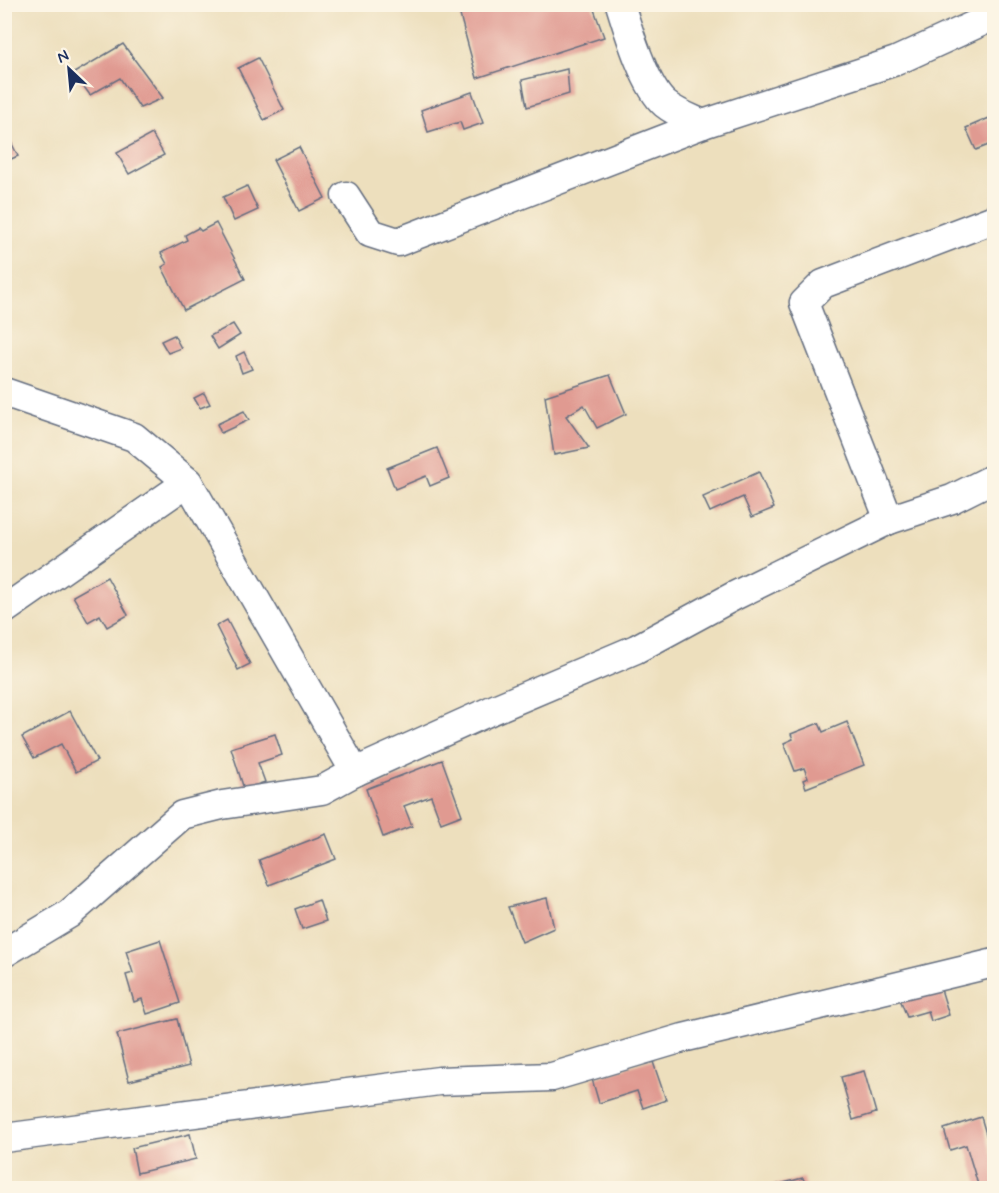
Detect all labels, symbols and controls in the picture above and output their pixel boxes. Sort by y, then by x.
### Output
north arrow [39,39,99,99]
text: N [54,45,72,69]

